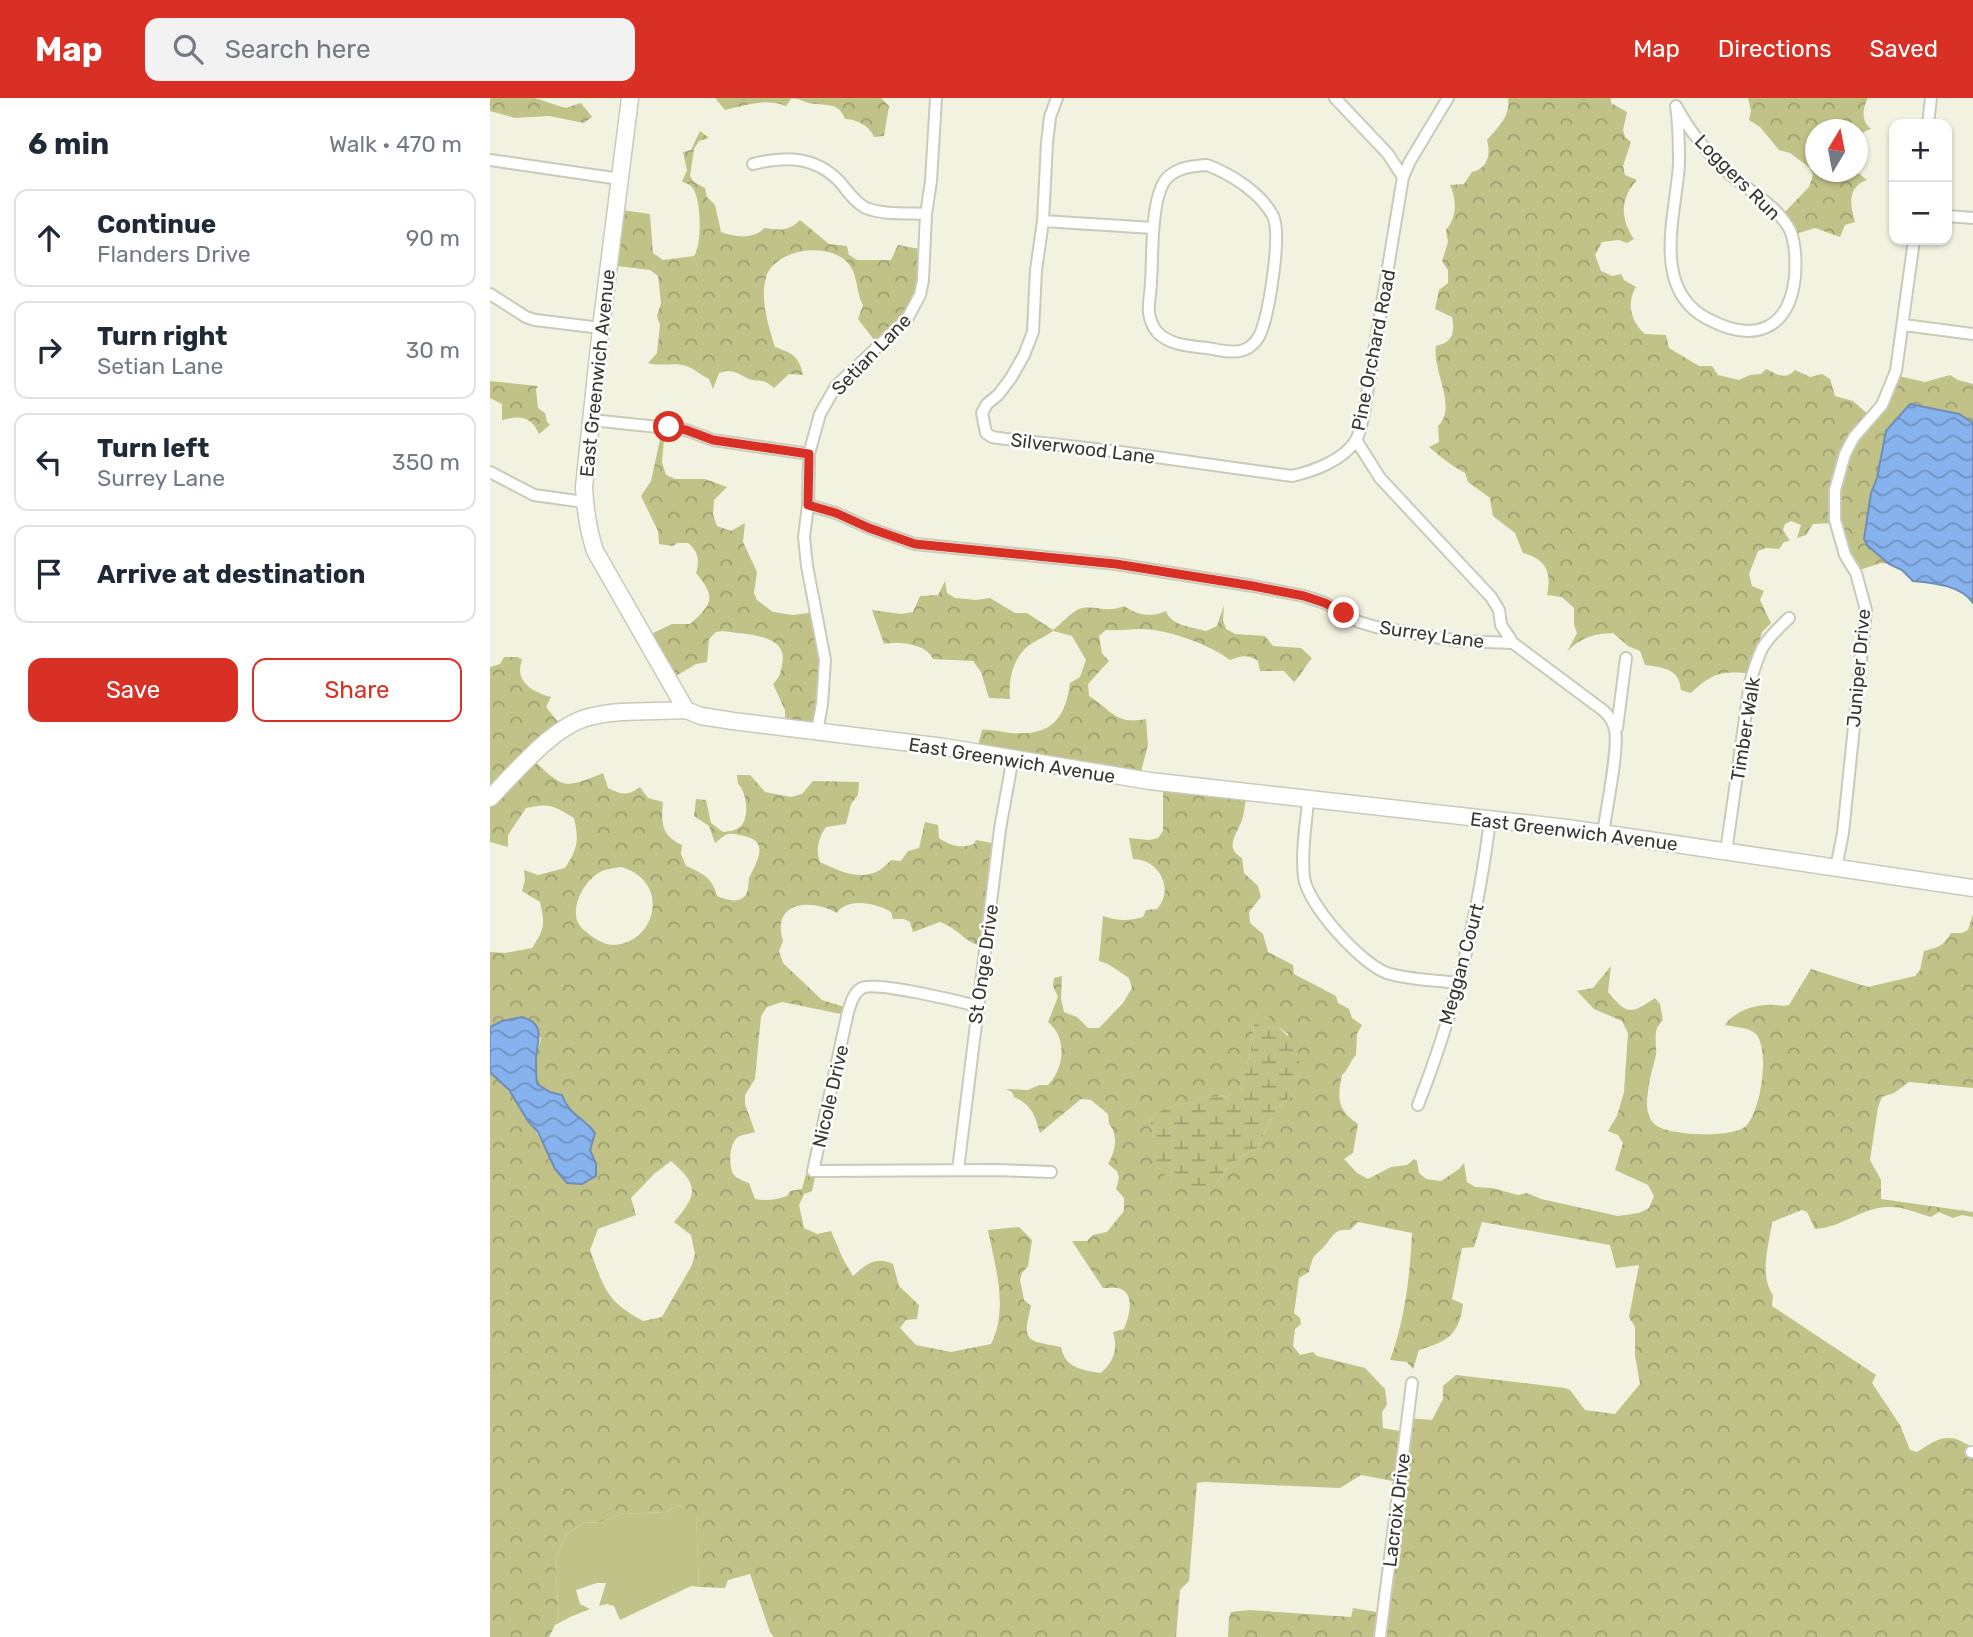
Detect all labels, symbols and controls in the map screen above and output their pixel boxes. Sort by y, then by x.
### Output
search box [145,18,635,81]
text: Map [35,30,103,69]
icon: search [169,30,207,68]
text: Search here [225,34,370,65]
text: Map [1633,35,1680,63]
text: Directions [1718,35,1831,63]
text: Saved [1869,35,1938,63]
north arrow [1805,119,1868,182]
map controls [1889,119,1952,245]
button: + [1889,119,1952,182]
text: 6 min [28,126,109,162]
text: Walk · 470 m [329,130,462,158]
street label: Loggers Run [1690,130,1785,225]
button: − [1889,182,1952,245]
text: Continue [97,209,216,240]
icon: ahead [30,219,68,257]
text: 90 m [406,224,460,252]
text: Flanders Drive [97,240,251,268]
street label: Pine Orchard Road [1347,267,1400,433]
street label: East Greenwich Avenue [575,268,620,478]
street label: Setian Lane [827,309,916,400]
text: Turn right [97,321,227,352]
icon: right [30,331,68,369]
text: 30 m [405,336,460,364]
text: Setian Lane [97,352,223,380]
route start [653,411,684,442]
street label: Silverwood Lane [1010,428,1156,469]
text: Turn left [97,433,209,464]
icon: left [30,443,68,481]
text: 350 m [392,448,460,476]
text: Surrey Lane [97,464,225,492]
icon: arrive [30,555,68,593]
text: Arrive at destination [97,559,365,590]
route end [1328,597,1359,628]
street label: Juniper Drive [1842,608,1875,728]
street label: Surrey Lane [1378,616,1486,653]
button: Save [28,658,238,722]
button: Share [252,658,462,722]
street label: Timber Walk [1726,675,1765,783]
street label: East Greenwich Avenue [907,733,1117,788]
street label: East Greenwich Avenue [1469,807,1679,856]
street label: Meggan Court [1434,900,1489,1027]
street label: St Onge Drive [964,903,1003,1025]
street label: Nicole Drive [807,1042,853,1150]
street label: Lacroix Drive [1378,1452,1415,1568]

